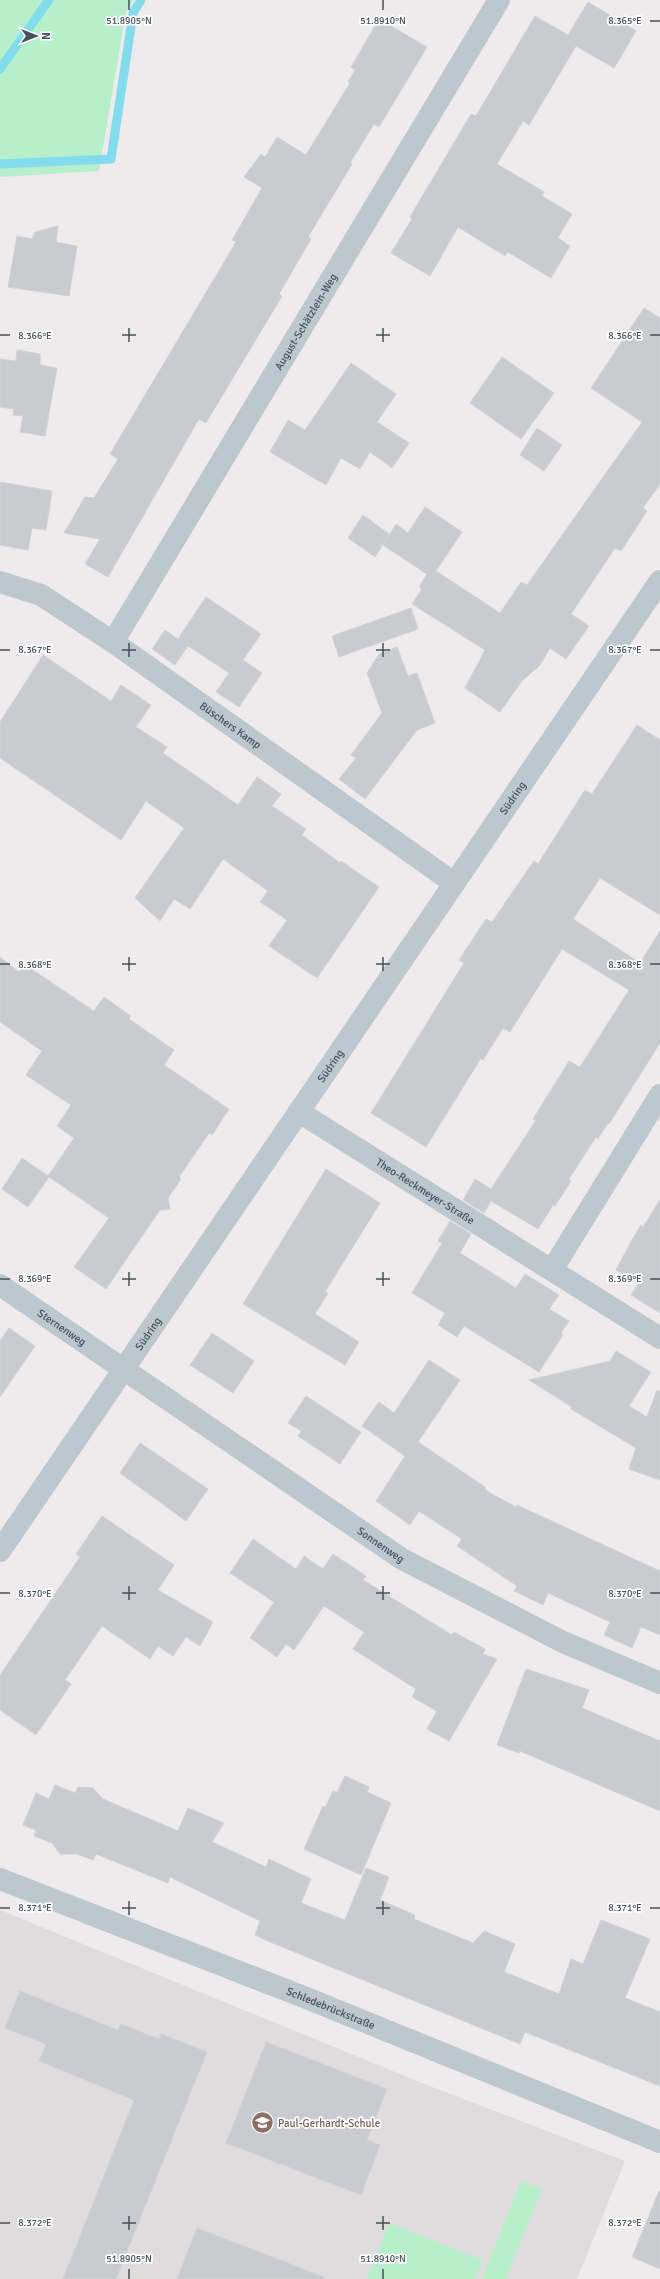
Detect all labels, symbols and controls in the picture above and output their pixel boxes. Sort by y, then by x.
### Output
text: 51.8905°N [106,15,152,27]
text: 51.8910°N [360,15,406,27]
text: 8.365°E [608,15,642,27]
north arrow [16,16,56,56]
text: N [39,32,52,40]
street label: August-Schätzlein-Weg [272,271,340,372]
text: 8.366°E [18,330,52,342]
text: 8.366°E [608,330,642,342]
text: 8.367°E [18,644,52,656]
text: 8.367°E [608,644,642,656]
street label: Büschers Kamp [197,699,264,751]
street label: Südring [497,779,528,817]
text: 8.368°E [18,959,52,971]
text: 8.368°E [608,959,642,971]
street label: Südring [314,1047,346,1085]
street label: Theo-Reckmeyer-Straße [374,1155,477,1227]
text: 8.369°E [18,1273,52,1285]
text: 8.369°E [608,1273,642,1285]
street label: Sternenweg [35,1306,89,1348]
street label: Südring [132,1314,164,1353]
street label: Sonnenweg [355,1524,407,1565]
text: 8.370°E [18,1588,52,1600]
text: 8.370°E [608,1588,642,1600]
text: 8.371°E [18,1902,52,1914]
text: 8.371°E [608,1902,642,1914]
street label: Schledebrückstraße [285,1984,377,2032]
school or university icon: Paul-Gerhardt-Schule [250,2110,276,2136]
place label: Paul-Gerhardt-Schule [278,2117,380,2130]
text: 8.372°E [18,2217,52,2229]
text: 8.372°E [608,2217,642,2229]
text: 51.8905°N [106,2253,152,2265]
text: 51.8910°N [360,2253,406,2265]

